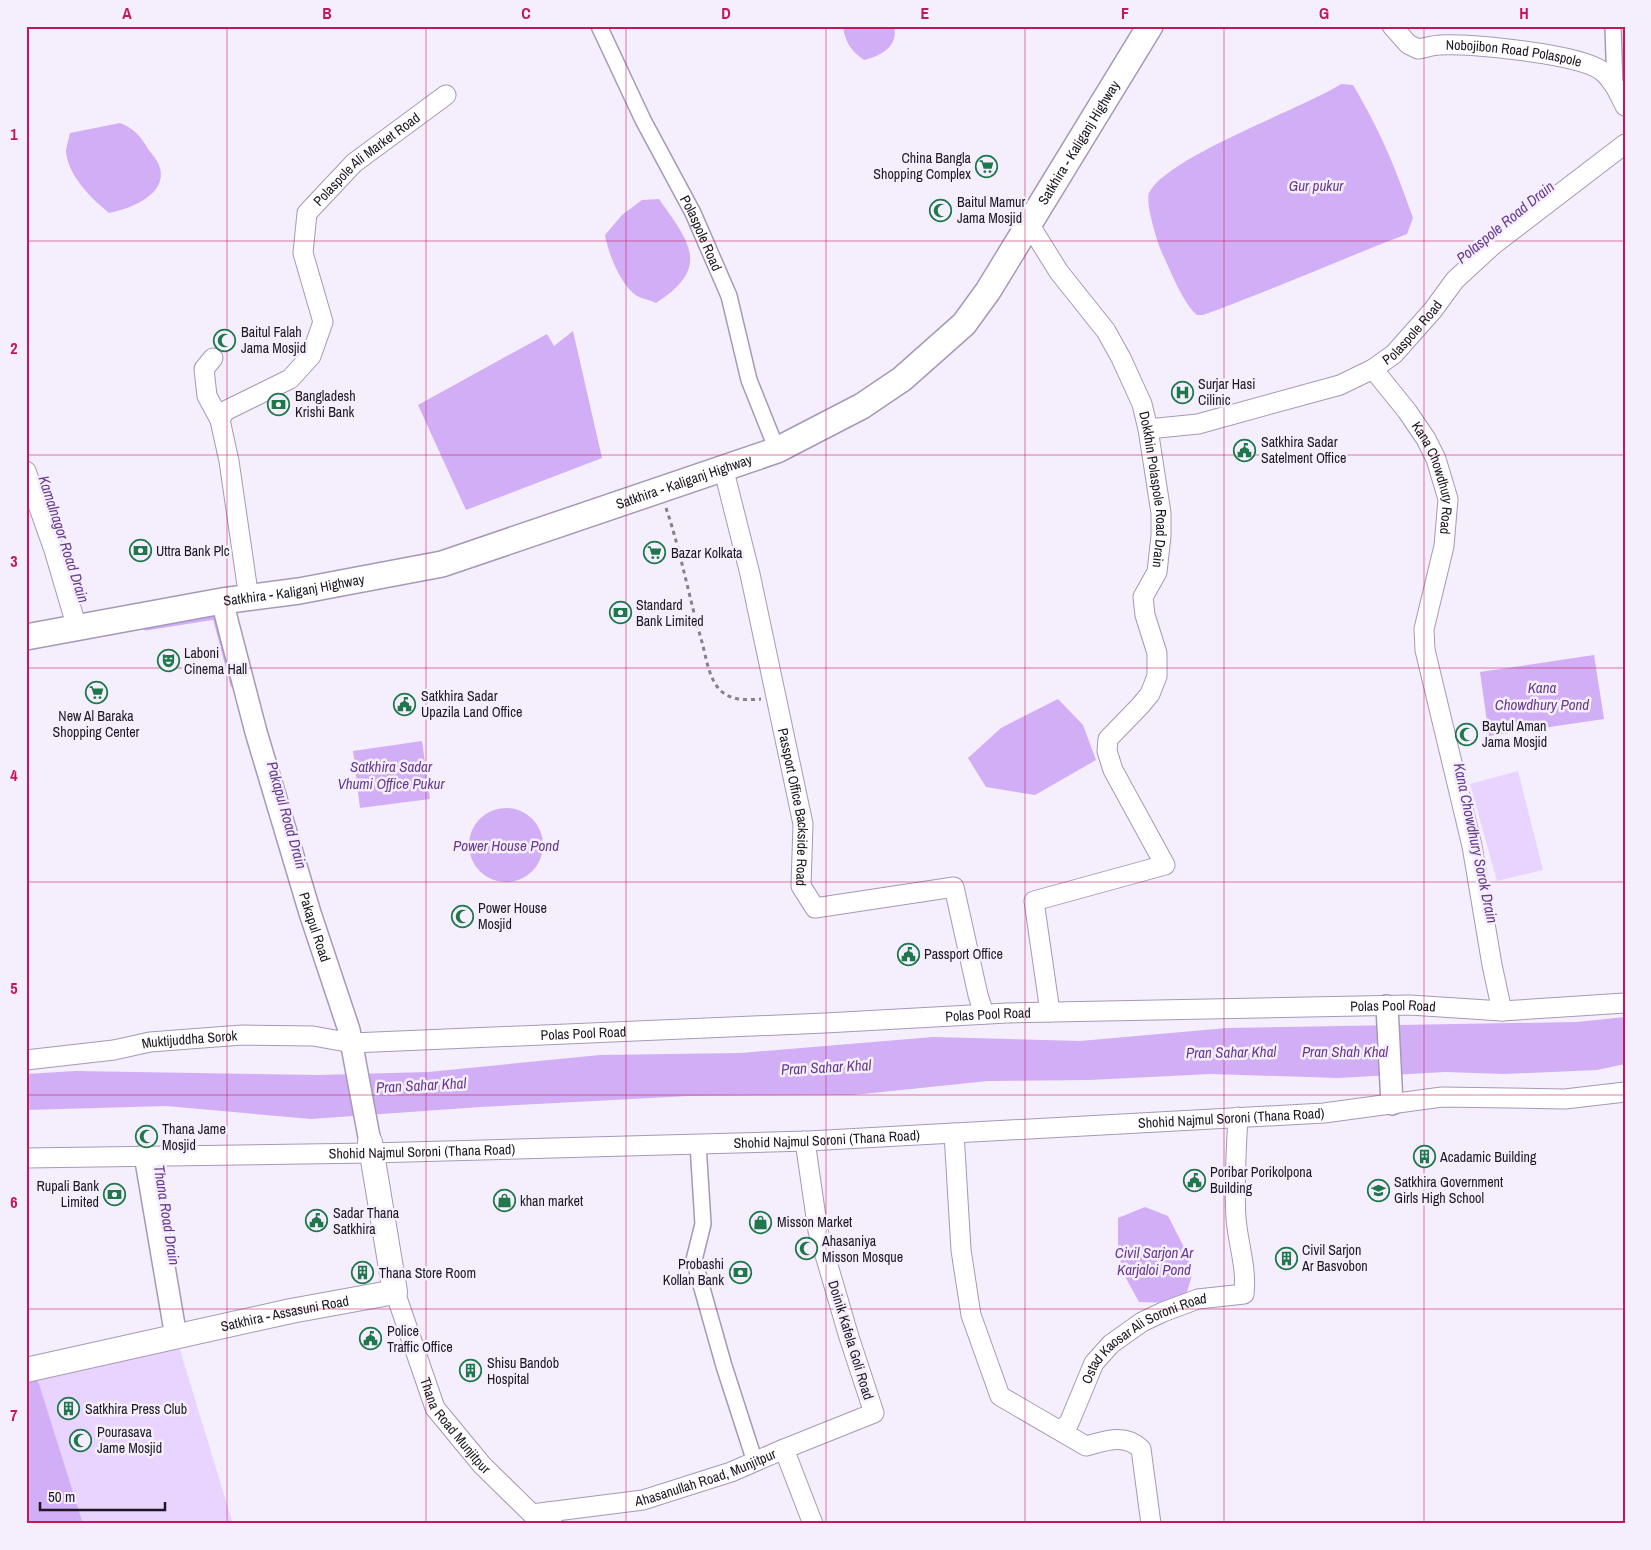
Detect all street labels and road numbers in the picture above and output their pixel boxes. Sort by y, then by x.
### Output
street label: Nobojibon Road Polaspole [1446,36,1584,71]
street label: Satkhira - Kaliganj Highway [1034,77,1124,208]
street label: Polaspole Ali Market Road [309,108,423,210]
street label: Polaspole Road [676,192,726,274]
street label: Polaspole Road [1379,297,1446,369]
street label: Dokkhin Polaspole Road Drain [1135,409,1170,569]
street label: Kana Chowdhury Road [1408,418,1457,535]
street label: Satkhira - Kaliganj Highway [614,450,755,513]
street label: Satkhira - Kaliganj Highway [222,570,366,610]
street label: Passport Office Backside Road [774,726,812,886]
street label: Pakapul Road [295,890,335,964]
street label: Polas Pool Road [1350,996,1436,1016]
street label: Polas Pool Road [945,1004,1031,1025]
street label: Polas Pool Road [540,1022,627,1044]
street label: Muktijuddha Sorok [140,1026,238,1053]
street label: Shohid Najmul Soroni (Thana Road) [1138,1104,1325,1132]
street label: Shohid Najmul Soroni (Thana Road) [733,1126,921,1152]
street label: Shohid Najmul Soroni (Thana Road) [329,1140,516,1163]
street label: Doinik Kafela Goli Road [824,1278,878,1402]
street label: Ostad Kaosar Ali Soroni Road [1077,1289,1207,1386]
street label: Satkhira - Assasuni Road [219,1292,350,1335]
street label: Thana Road Munjitpur [416,1375,495,1478]
street label: Ahasanullah Road, Munjitpur [633,1445,779,1510]

